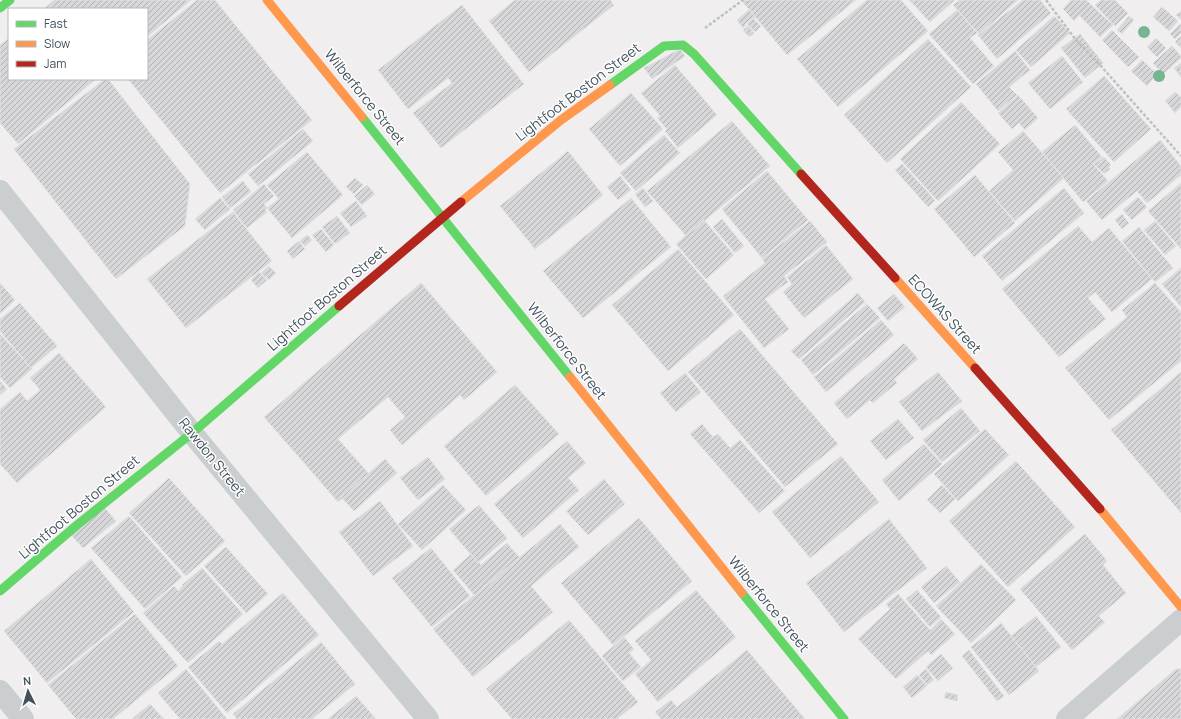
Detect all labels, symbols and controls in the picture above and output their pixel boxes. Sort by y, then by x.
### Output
legend [8,8,148,80]
text: Fast [44,15,68,32]
text: Slow [44,35,70,52]
street label: Lightfoot Boston Street [511,38,645,145]
street label: Wilberforce Street [321,45,410,149]
text: Jam [44,55,66,72]
street label: Lightfoot Boston Street [263,240,391,355]
street label: ECOWAS Street [905,270,986,358]
street label: Wilberforce Street [523,298,612,403]
street label: Rawdon Street [175,414,250,500]
street label: Lightfoot Boston Street [14,450,143,563]
street label: Wilberforce Street [725,552,814,656]
north arrow [8,671,48,711]
text: N [22,673,32,688]

